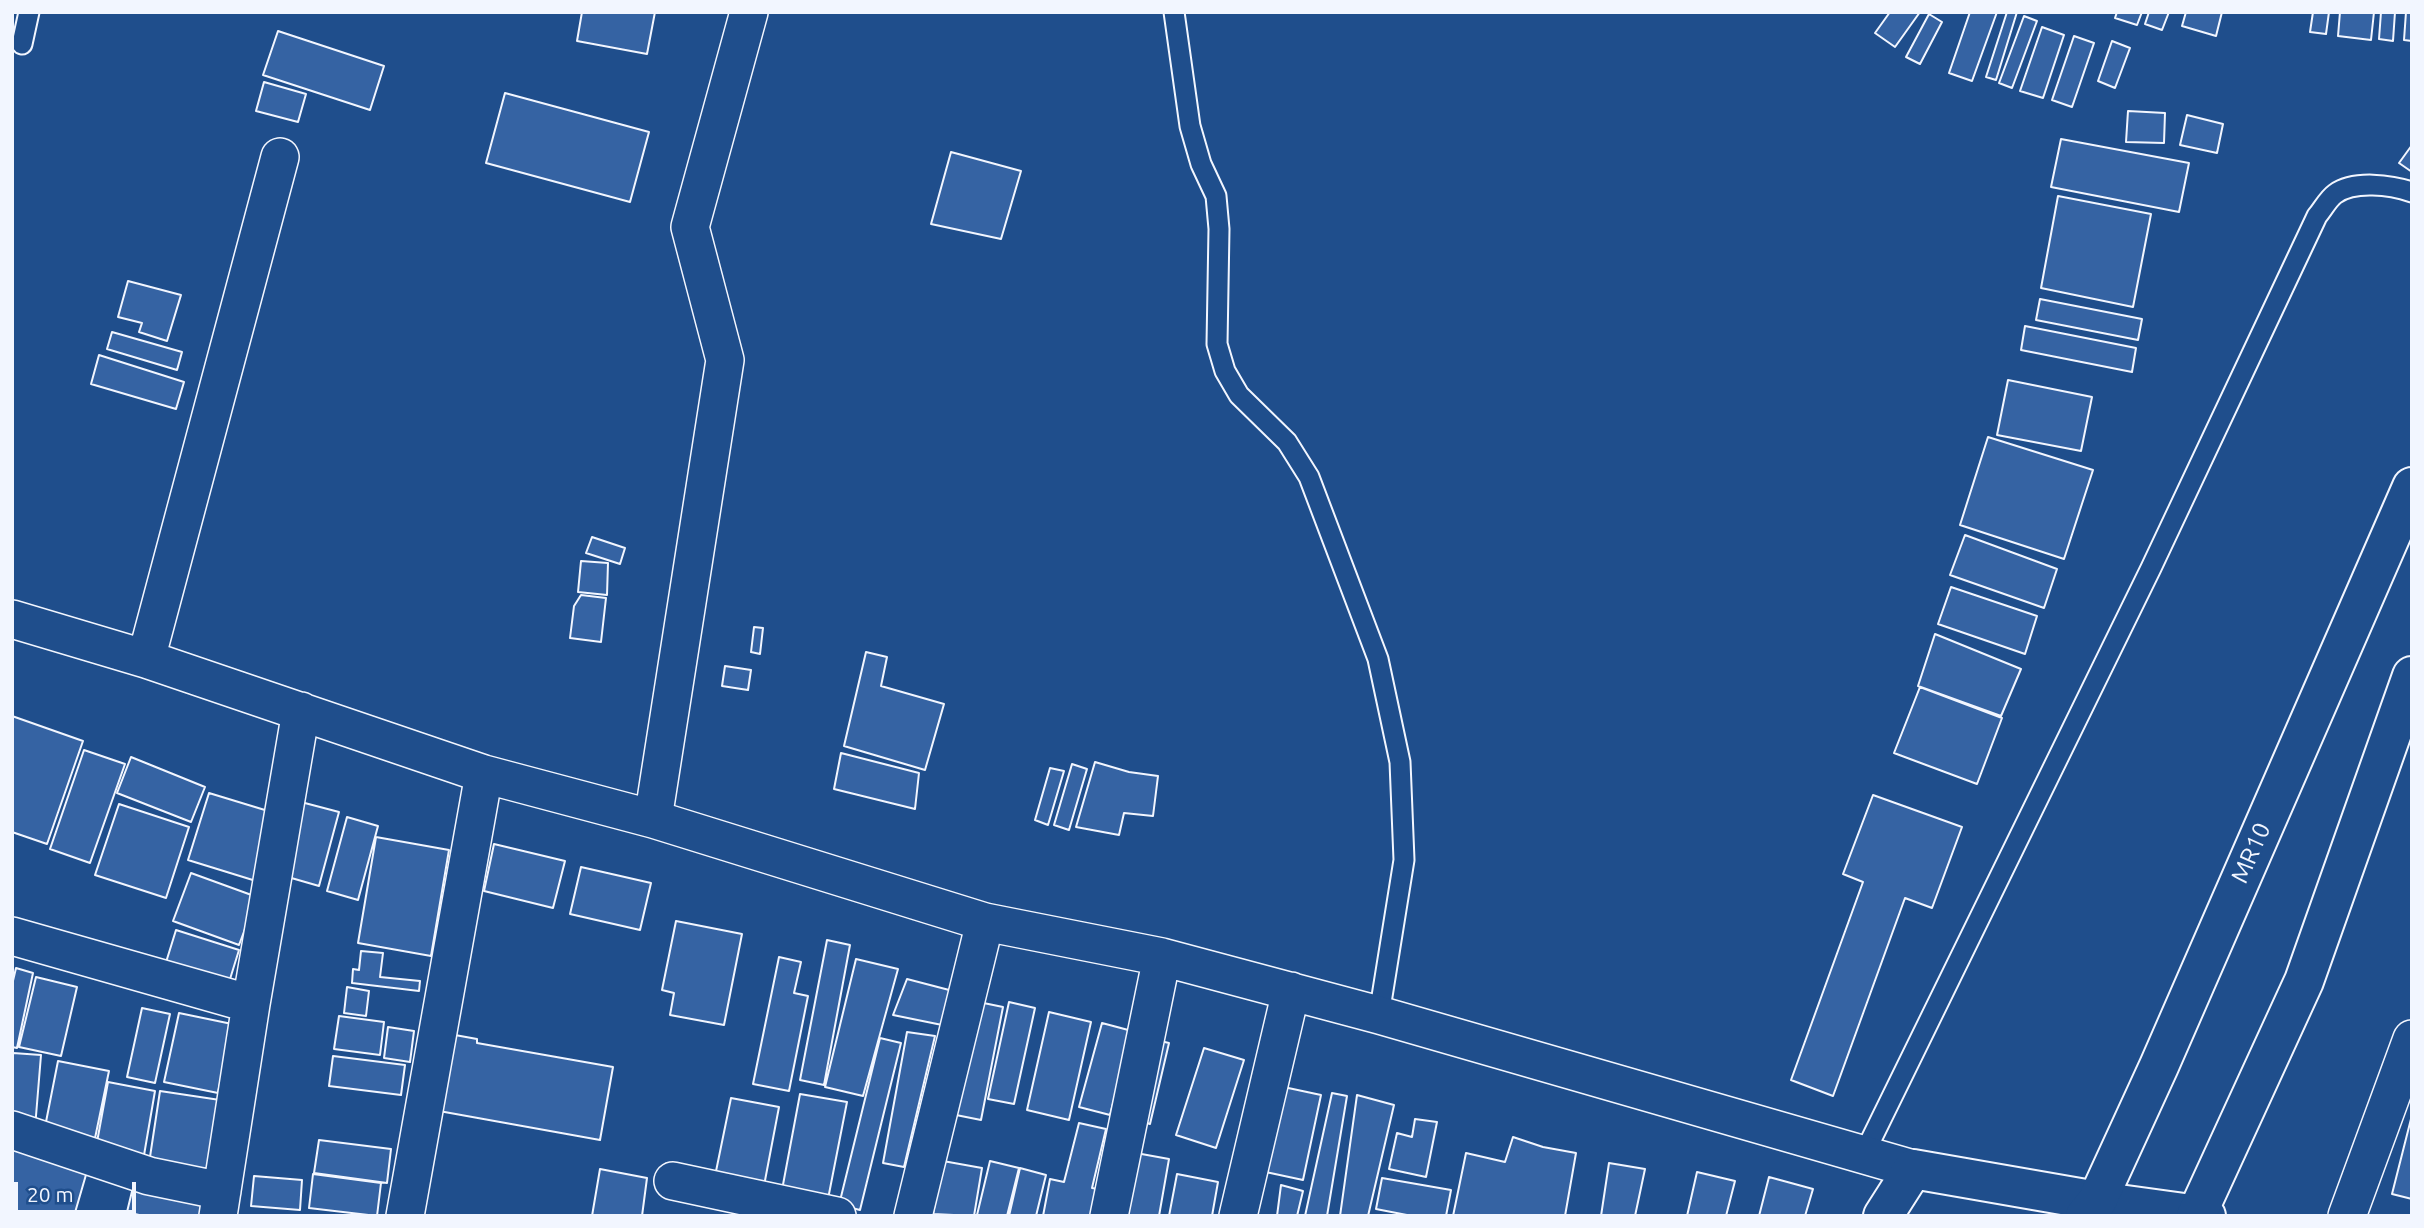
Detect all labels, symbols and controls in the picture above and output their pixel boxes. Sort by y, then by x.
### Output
street label: MR10 [2225,818,2277,888]
scale bar [18,1168,140,1212]
text: 20 m [27,1182,74,1206]

